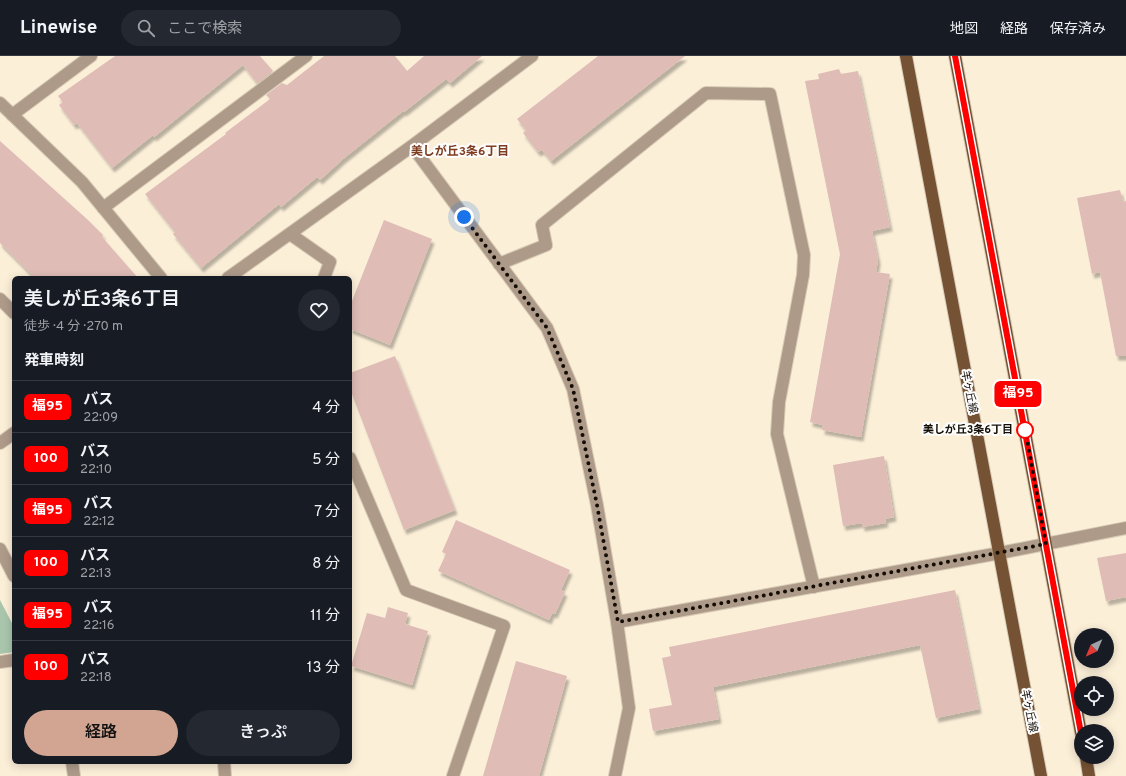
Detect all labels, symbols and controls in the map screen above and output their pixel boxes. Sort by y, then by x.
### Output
search box [121,10,401,46]
text: Linewise [20,16,97,40]
icon: search [135,17,157,39]
text: ここで検索 [167,20,242,39]
text: 地図 [950,21,978,38]
text: 経路 [1000,21,1028,38]
text: 保存済み [1050,21,1106,38]
district label: 美しが丘3条6丁目 [411,144,509,160]
your location [454,207,474,227]
text: 美しが丘3条6丁目 [24,288,180,312]
button: heart [298,289,340,331]
text: 徒歩 · 4 分 · 270 m [24,319,123,335]
text: 発車時刻 [24,352,84,371]
street label: 羊ヶ丘線 [958,369,980,415]
line badge: 福95 [995,381,1041,407]
text: 福95 [1002,385,1034,402]
text: バス [83,391,113,410]
text: 福95 [32,398,63,415]
text: 4 分 [312,399,340,418]
text: 22:09 [83,410,118,426]
marker: 美しが丘3条6丁目 [1016,421,1034,439]
place label: 美しが丘3条6丁目 [923,423,1013,437]
text: バス [80,443,110,462]
text: 100 [34,450,58,467]
text: 5 分 [312,451,340,470]
text: 22:10 [80,462,112,478]
text: バス [83,495,113,514]
text: 福95 [32,502,63,519]
text: 7 分 [314,503,340,522]
text: 22:12 [83,514,115,530]
text: バス [80,547,110,566]
text: 100 [34,554,58,571]
text: 8 分 [312,555,340,574]
text: 22:13 [80,566,112,582]
text: バス [83,599,113,618]
text: 福95 [32,606,63,623]
text: 11 分 [310,607,340,626]
text: 22:16 [83,618,115,634]
north arrow [1074,628,1114,668]
map controls [1074,628,1114,764]
text: バス [80,651,110,670]
text: 100 [34,658,58,675]
text: 13 分 [307,659,340,678]
text: 22:18 [80,670,112,686]
button: locate [1074,676,1114,716]
street label: 羊ヶ丘線 [1018,688,1040,734]
button: 経路 [24,710,178,756]
button: きっぷ [186,710,340,756]
button: layers [1074,724,1114,764]

